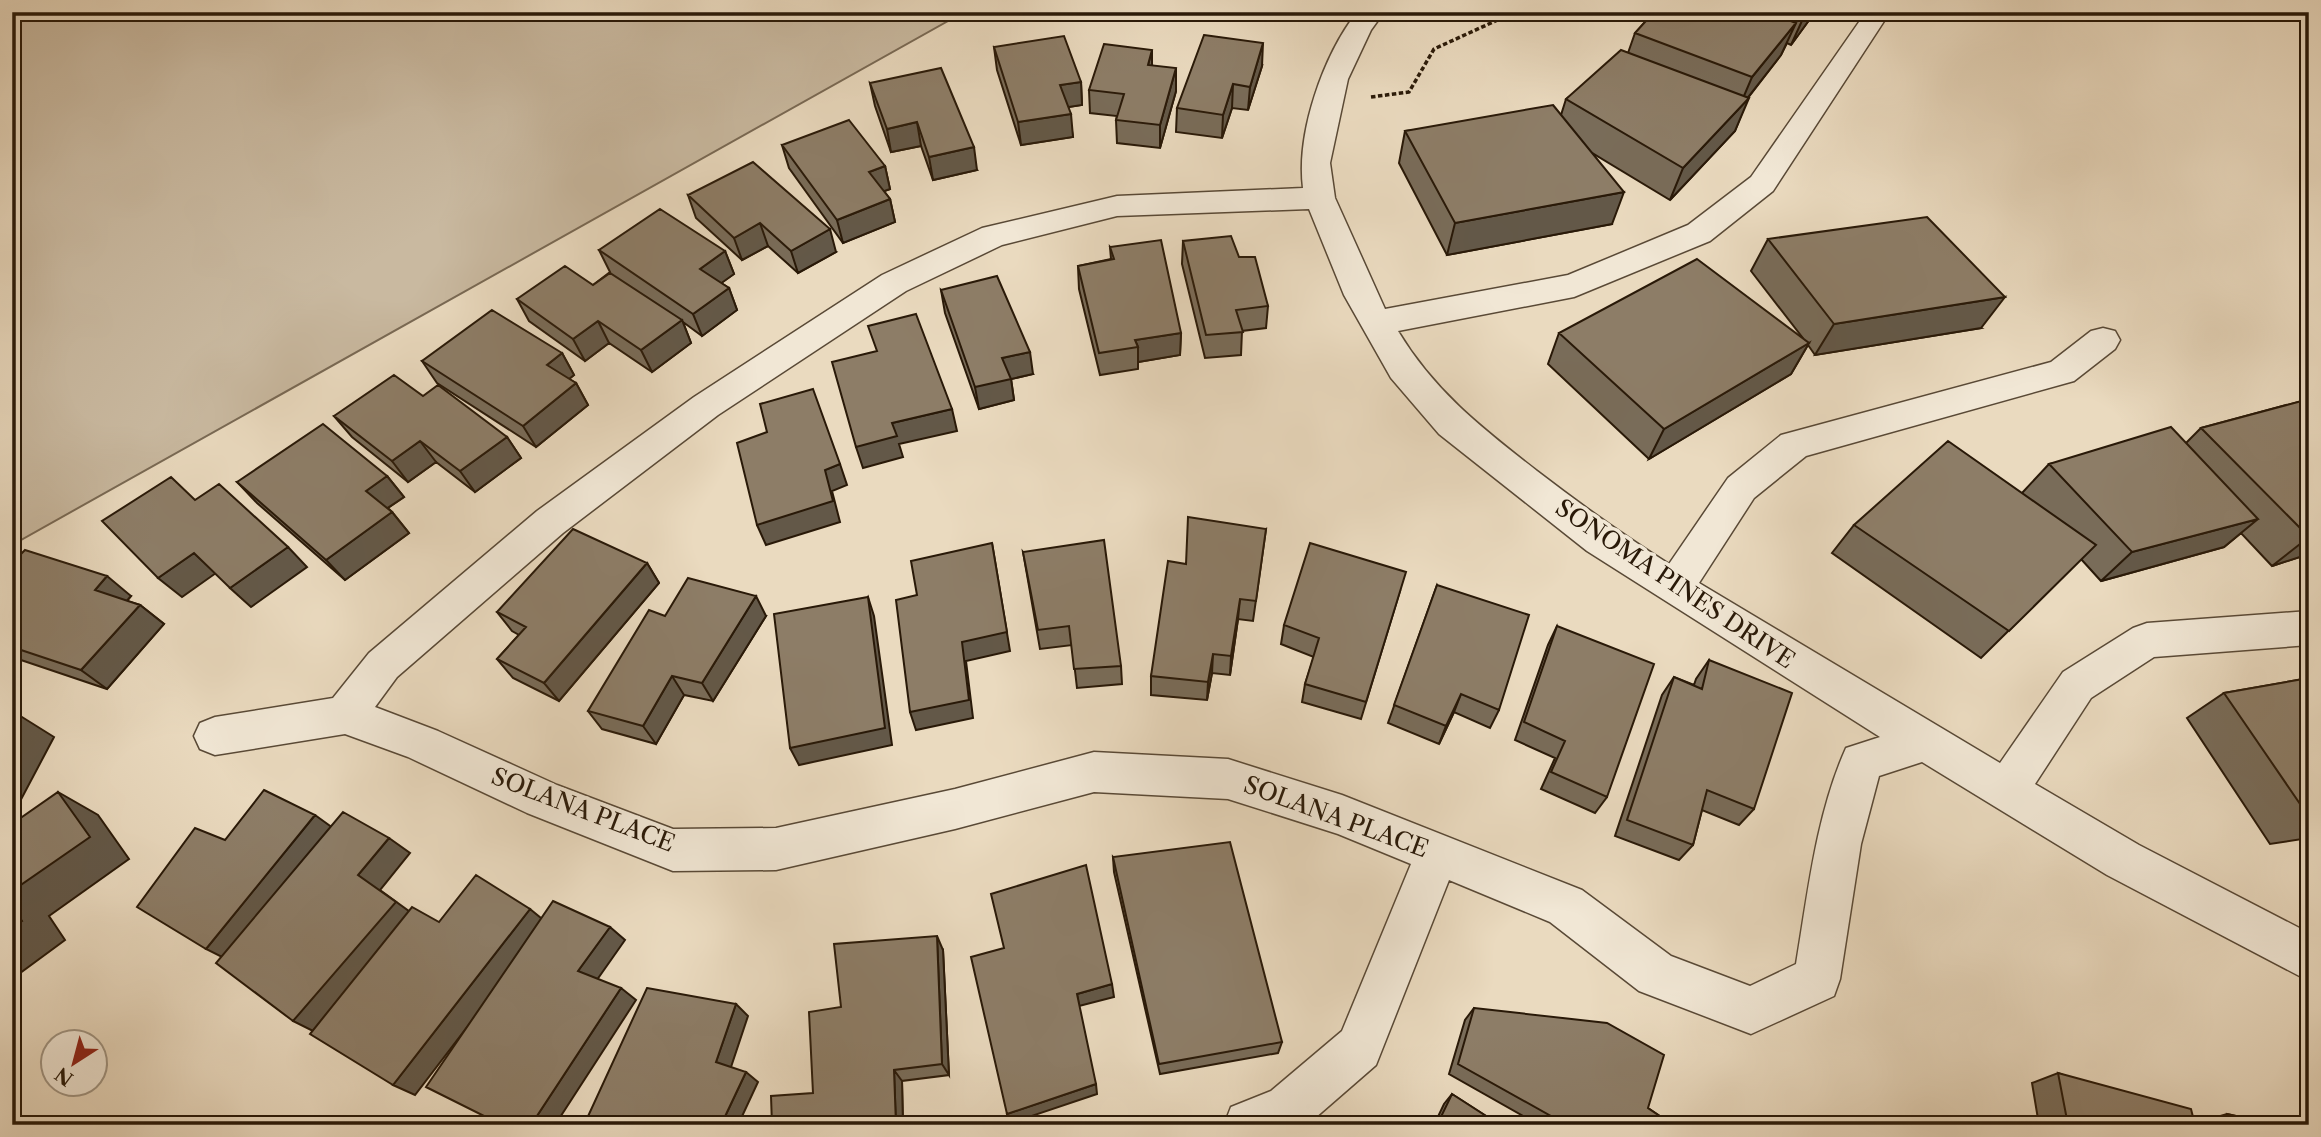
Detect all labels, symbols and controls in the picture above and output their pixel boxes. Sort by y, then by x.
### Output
street label: SONOMA PINES DRIVE [1550,493,1800,675]
street label: SOLANA PLACE [487,761,679,858]
street label: SOLANA PLACE [1240,770,1432,863]
north arrow [38,1028,108,1098]
text: N [51,1062,78,1091]

